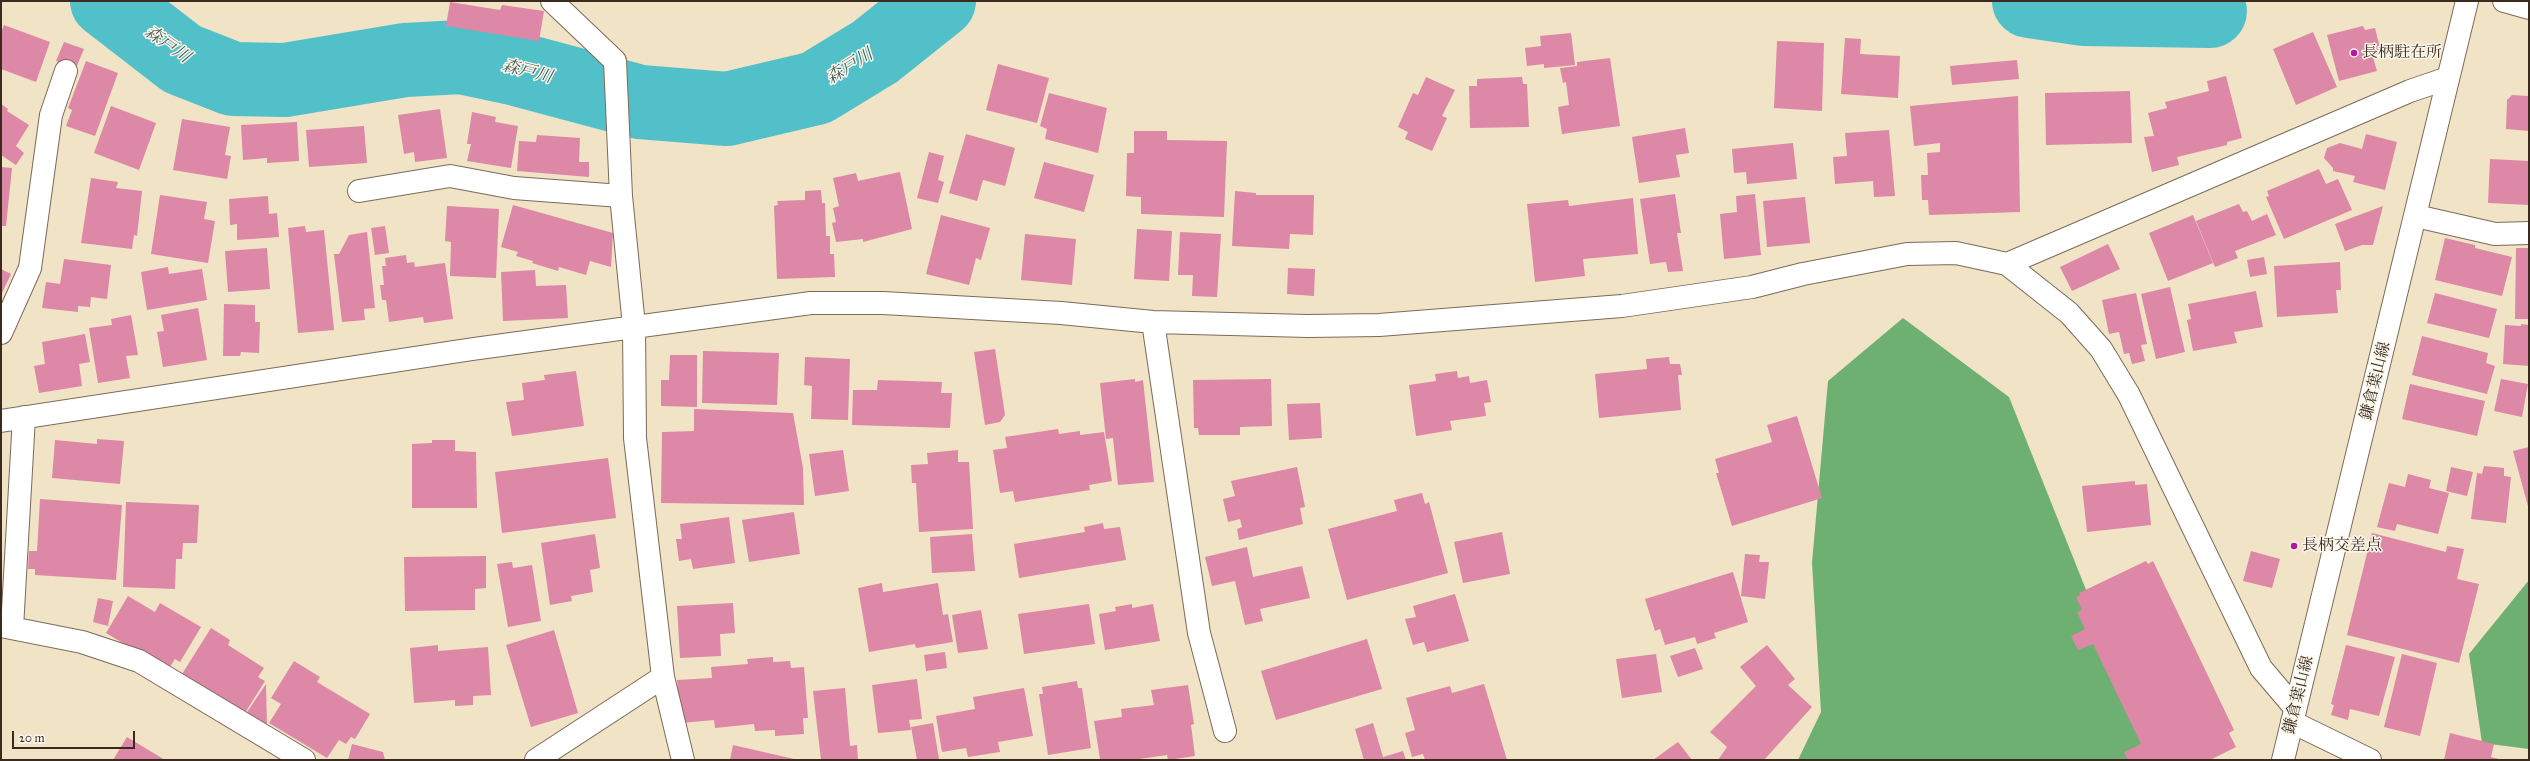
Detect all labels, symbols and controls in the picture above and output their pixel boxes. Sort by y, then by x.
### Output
water label: 森戸川 [140,22,194,68]
place label: 長柄駐在所 [2362,43,2442,63]
water label: 森戸川 [823,45,877,89]
marker: 長柄駐在所 [2349,48,2359,58]
water label: 森戸川 [500,56,554,88]
street label: 鎌倉葉山線 [2357,340,2395,422]
place label: 長柄交差点 [2302,536,2382,556]
marker: 長柄交差点 [2289,541,2299,551]
street label: 鎌倉葉山線 [2280,654,2318,736]
scale bar [14,723,137,749]
text: 20 m [19,731,45,745]

